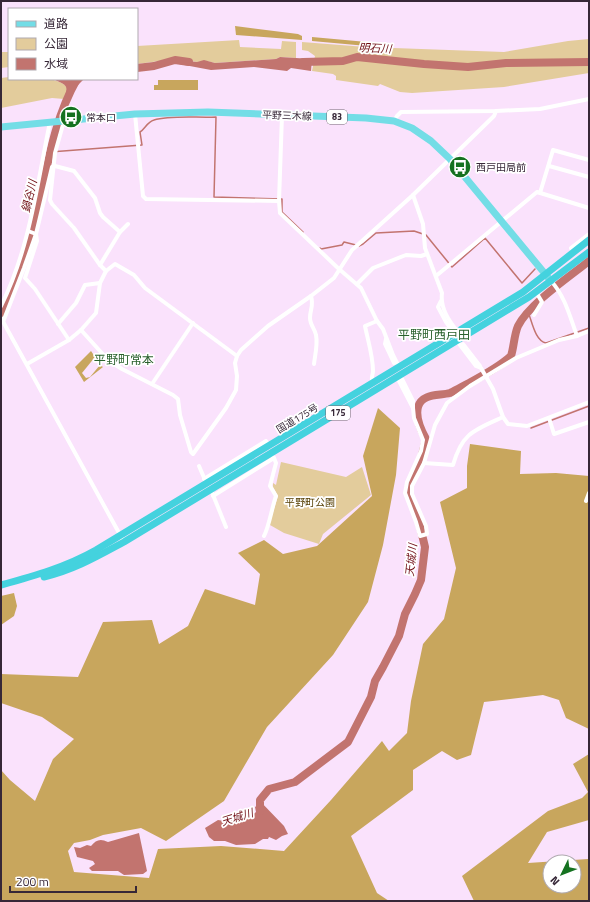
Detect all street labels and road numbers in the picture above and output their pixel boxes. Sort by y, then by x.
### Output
street label: 平野三木線 [262,107,312,124]
road number: 83 [327,110,347,124]
street label: 国道175号 [273,400,321,437]
road number: 175 [326,406,350,420]

